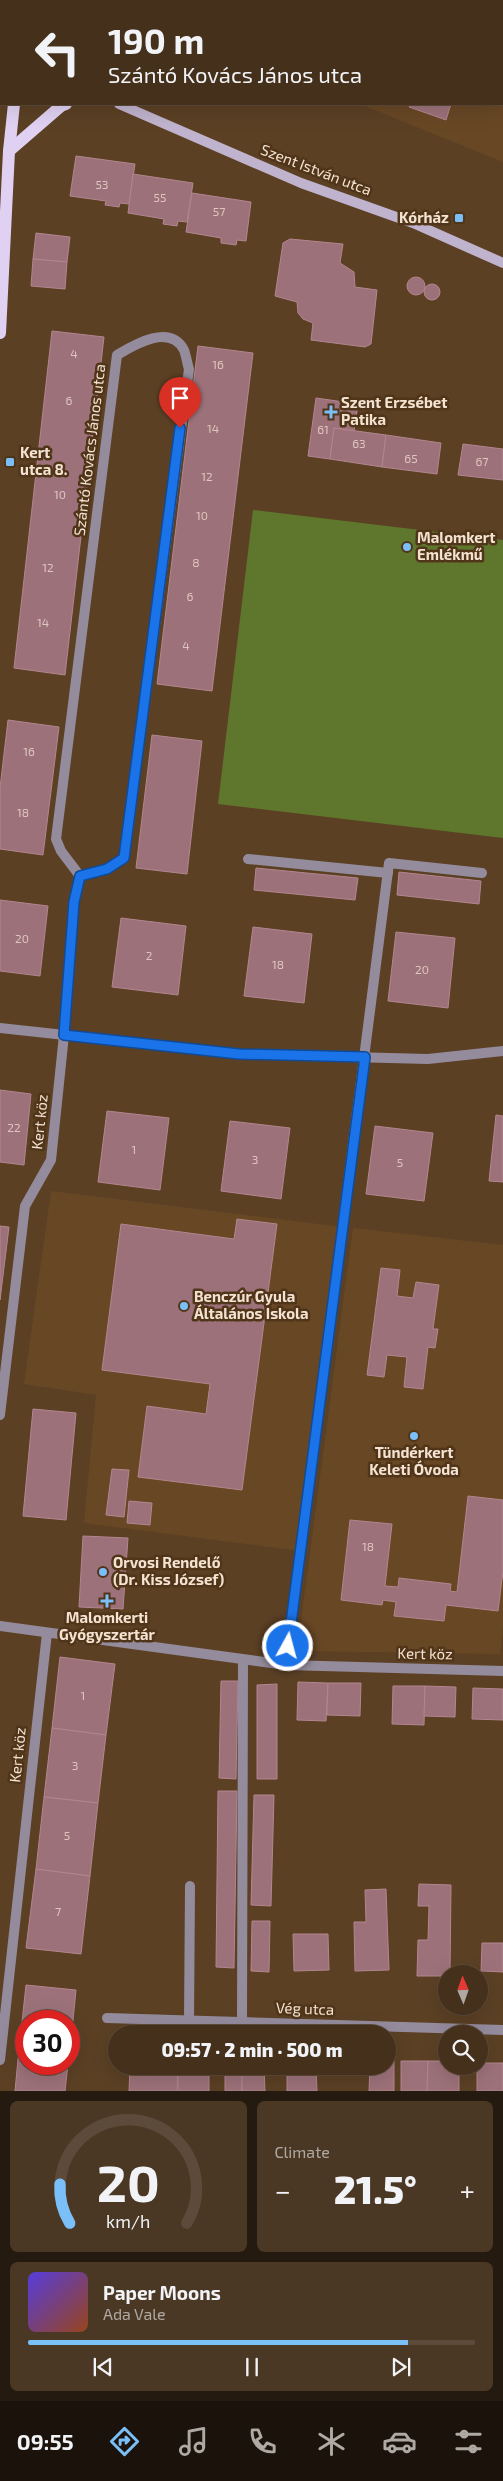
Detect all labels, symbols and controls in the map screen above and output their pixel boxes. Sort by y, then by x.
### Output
text: 190 m [108,19,204,61]
icon: left [25,20,90,85]
text: Szántó Kovács János utca [108,61,362,87]
street label: Szent István utca [258,140,374,198]
house number: 53 [95,177,109,191]
house number: 55 [154,190,166,204]
house number: 57 [213,204,225,218]
place label: Kórház [399,208,449,226]
marker: Kórház [453,212,465,224]
house number: 4 [70,346,78,360]
house number: 16 [212,357,224,371]
street label: Szántó Kovács János utca [70,363,108,537]
pin [159,377,201,428]
icon: arrive [166,384,194,412]
house number: 6 [66,393,73,407]
place label: Szent Erzsébet Patika [341,393,447,428]
marker: Szent Erzsébet Patika [325,406,337,418]
house number: 14 [207,421,219,435]
house number: 61 [317,422,329,436]
house number: 63 [352,436,366,450]
place label: Kert utca 8. [20,443,67,478]
house number: 65 [404,451,418,465]
house number: 67 [475,454,489,468]
marker: Kert utca 8. [4,456,16,468]
house number: 12 [201,469,213,483]
house number: 10 [54,487,66,501]
house number: 10 [196,508,208,522]
place label: Malomkert Emlékmű [417,528,495,563]
marker: Malomkert Emlékmű [401,541,413,553]
house number: 8 [192,555,200,569]
house number: 12 [42,560,54,574]
house number: 6 [187,589,194,603]
house number: 14 [37,615,49,629]
house number: 4 [182,638,190,652]
house number: 16 [23,744,35,758]
house number: 18 [17,805,29,819]
house number: 20 [15,931,29,945]
house number: 2 [146,948,153,962]
house number: 18 [272,957,284,971]
house number: 20 [415,962,429,976]
street label: Kert köz [27,1093,51,1150]
house number: 22 [7,1120,21,1134]
house number: 1 [132,1142,136,1156]
house number: 3 [252,1152,258,1166]
house number: 5 [397,1155,403,1169]
place label: Benczúr Gyula Általános Iskola [194,1287,309,1322]
marker: Benczúr Gyula Általános Iskola [178,1300,190,1312]
marker: Tündérkert Keleti Óvoda [408,1430,420,1442]
place label: Tündérkert Keleti Óvoda [369,1443,459,1478]
house number: 18 [362,1539,374,1553]
place label: Orvosi Rendelő (Dr. Kiss József) [113,1553,224,1588]
marker: Orvosi Rendelő (Dr. Kiss József) [97,1566,109,1578]
marker: Malomkerti Gyógyszertár [101,1595,113,1607]
place label: Malomkerti Gyógyszertár [59,1608,156,1644]
position arrow [261,1619,313,1671]
street label: Kert köz [397,1644,453,1662]
house number: 1 [81,1688,85,1702]
street label: Kert köz [5,1726,29,1783]
house number: 3 [72,1758,78,1772]
house number: 5 [64,1828,70,1842]
house number: 7 [55,1904,61,1918]
north arrow [438,1965,488,2015]
map controls [438,1965,488,2075]
street label: Vég utca [276,1998,334,2018]
speed limit sign: 30 [15,2010,80,2075]
button: search [438,2025,488,2075]
text: 09:57 · 2 min · 500 m [162,2038,342,2061]
text: Climate [275,2142,330,2161]
text: 20 [97,2150,160,2212]
text: 21.5° [334,2166,417,2212]
text: − [275,2173,291,2207]
text: + [460,2173,475,2207]
text: km/h [106,2210,150,2232]
text: Paper Moons [103,2281,221,2304]
text: Ada Vale [103,2304,166,2323]
icon: previous [89,2353,117,2381]
icon: pause [238,2353,266,2381]
icon: next [387,2353,415,2381]
icon: directions [107,2424,142,2459]
icon: music [176,2424,211,2459]
icon: phone [245,2424,280,2459]
icon: climate [314,2424,349,2459]
icon: car [382,2424,417,2459]
icon: filters [451,2424,486,2459]
text: 09:55 [17,2428,74,2454]

